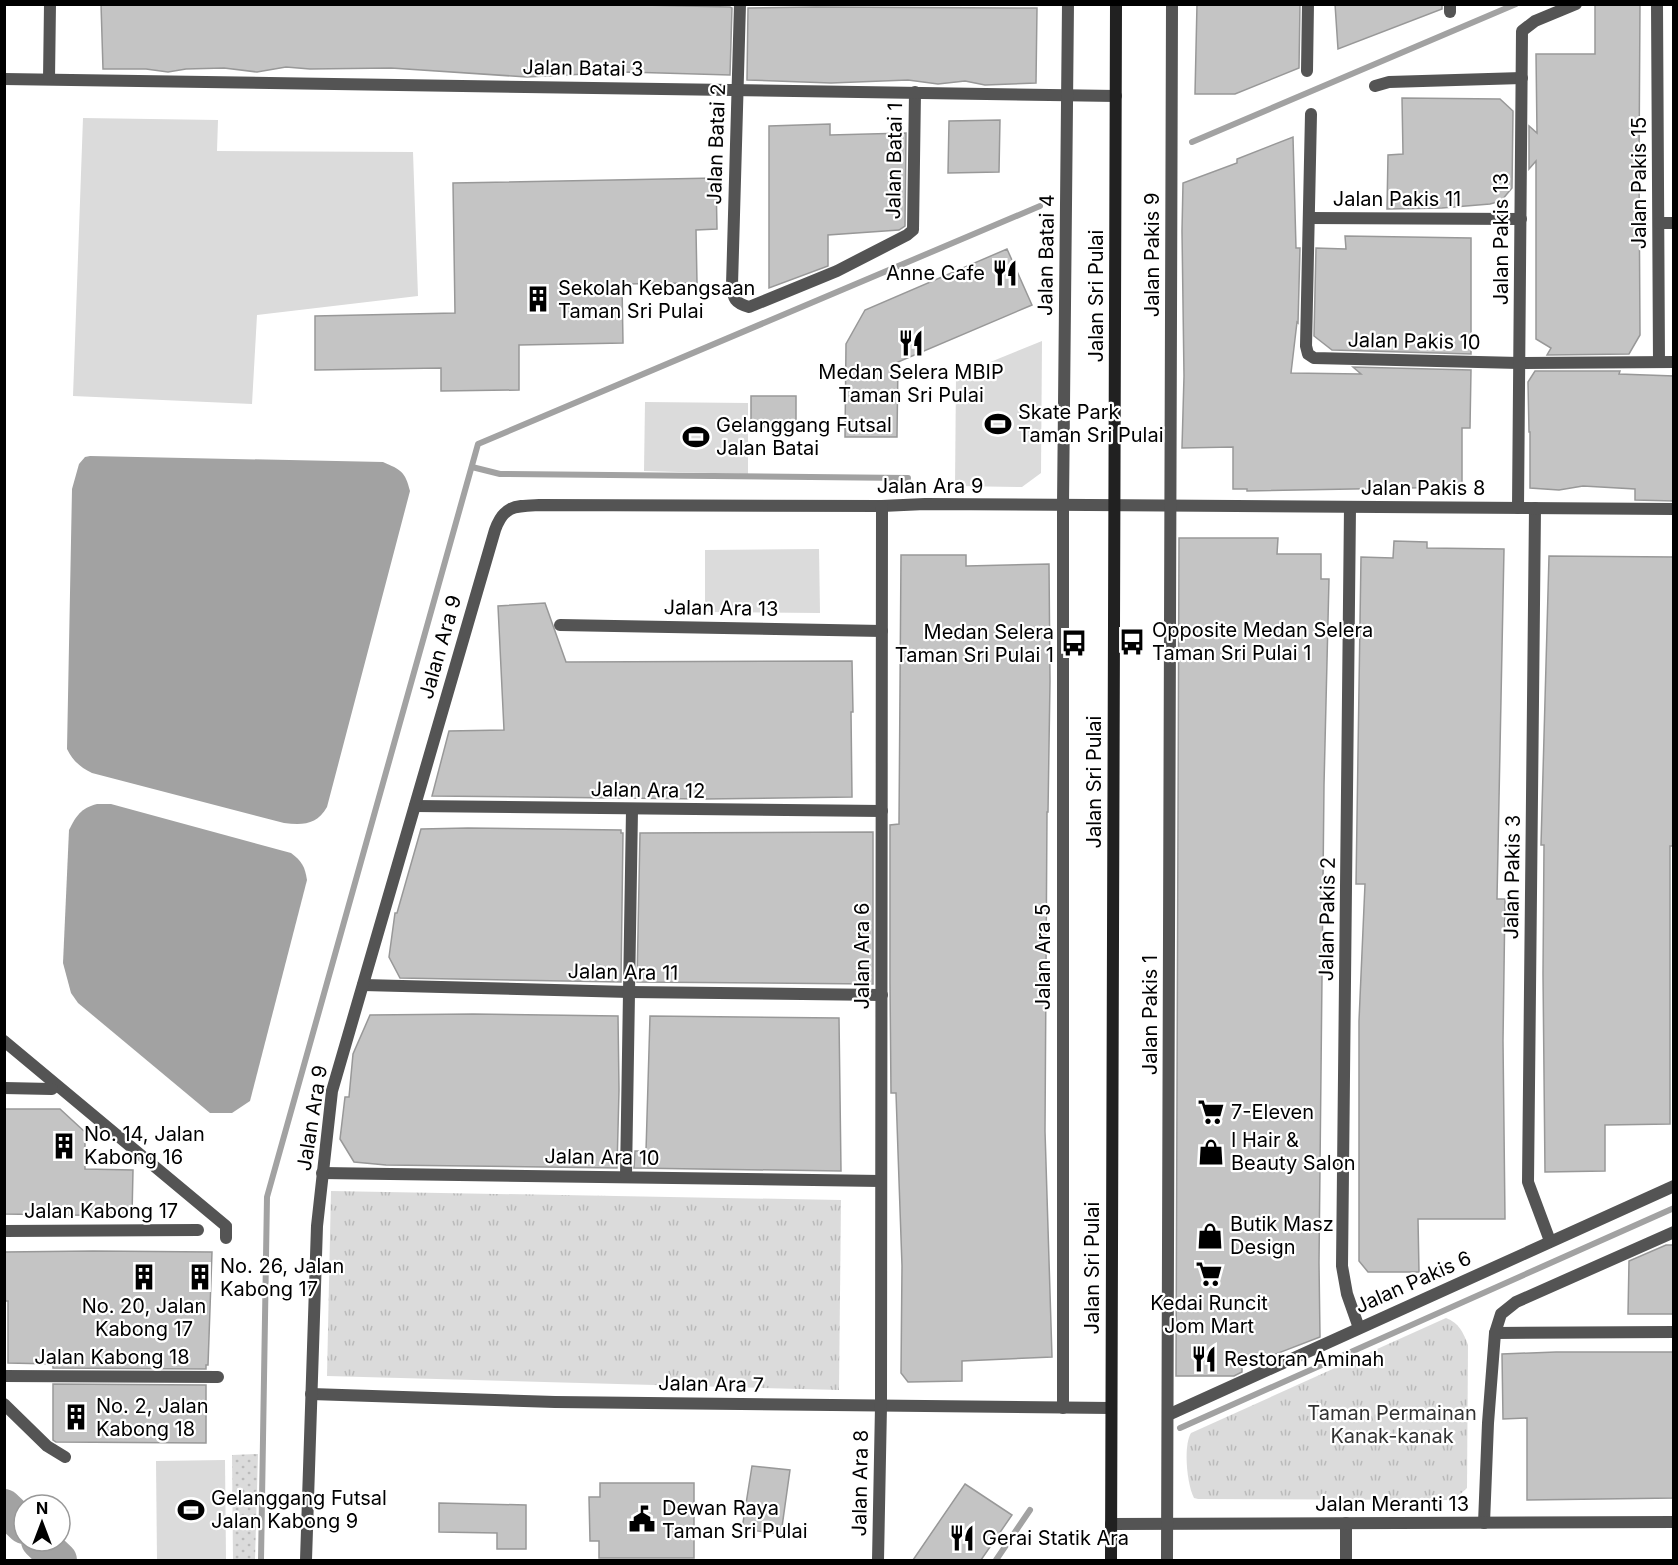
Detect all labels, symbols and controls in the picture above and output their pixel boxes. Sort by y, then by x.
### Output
street label: Jalan Batai 3 [522,55,644,81]
street label: Jalan Batai 2 [702,83,730,205]
street label: Jalan Batai 1 [881,102,907,220]
street label: Jalan Pakis 15 [1627,117,1651,249]
street label: Jalan Pakis 13 [1489,173,1513,305]
street label: Jalan Pakis 11 [1333,187,1461,211]
street label: Jalan Pakis 9 [1140,193,1164,317]
street label: Jalan Batai 4 [1033,194,1059,316]
street label: Jalan Sri Pulai [1084,230,1108,362]
restaurant icon: Anne Cafe [990,258,1020,288]
place label: Anne Cafe [886,261,985,285]
place label: Sekolah Kebangsaan Taman Sri Pulai [558,276,755,323]
building icon: Sekolah Kebangsaan Taman Sri Pulai [523,284,553,314]
restaurant icon: Medan Selera MBIP Taman Sri Pulai [896,328,926,358]
street label: Jalan Pakis 10 [1347,328,1481,354]
place label: Medan Selera MBIP Taman Sri Pulai [818,360,1004,407]
place label: Skate Park Taman Sri Pulai [1018,400,1164,447]
sports icon: Skate Park Taman Sri Pulai [983,409,1013,439]
place label: Gelanggang Futsal Jalan Batai [716,413,892,460]
sports icon: Gelanggang Futsal Jalan Batai [681,422,711,452]
street label: Jalan Ara 9 [877,474,983,498]
street label: Jalan Pakis 8 [1361,476,1485,500]
street label: Jalan Ara 9 [414,592,466,702]
street label: Jalan Ara 13 [663,595,779,621]
place label: Opposite Medan Selera Taman Sri Pulai 1 [1152,618,1373,665]
place label: Medan Selera Taman Sri Pulai 1 [895,620,1054,667]
bus stop icon: Opposite Medan Selera Taman Sri Pulai 1 [1117,627,1147,657]
bus stop icon: Medan Selera Taman Sri Pulai 1 [1059,628,1089,658]
street label: Jalan Sri Pulai [1082,716,1106,848]
street label: Jalan Ara 12 [590,777,706,803]
street label: Jalan Pakis 3 [1499,815,1525,939]
street label: Jalan Pakis 2 [1314,857,1340,981]
street label: Jalan Ara 6 [850,903,874,1009]
street label: Jalan Ara 5 [1031,904,1055,1010]
street label: Jalan Pakis 1 [1138,955,1162,1075]
street label: Jalan Ara 11 [567,959,679,985]
street label: Jalan Ara 9 [292,1063,332,1173]
supermarket icon: 7-Eleven [1196,1097,1226,1127]
place label: 7-Eleven [1231,1100,1314,1124]
place label: No. 14, Jalan Kabong 16 [84,1122,205,1169]
place label: I Hair & Beauty Salon [1231,1128,1356,1175]
building icon: No. 14, Jalan Kabong 16 [49,1131,79,1161]
shop icon: I Hair & Beauty Salon [1196,1137,1226,1167]
street label: Jalan Ara 10 [544,1144,660,1170]
street label: Jalan Kabong 17 [24,1199,178,1223]
street label: Jalan Sri Pulai [1080,1202,1104,1334]
place label: Butik Masz Design [1230,1212,1334,1259]
shop icon: Butik Masz Design [1195,1221,1225,1251]
street label: Jalan Pakis 6 [1351,1246,1475,1318]
place label: No. 26, Jalan Kabong 17 [220,1254,344,1301]
supermarket icon: Kedai Runcit Jom Mart [1194,1259,1224,1289]
building icon: No. 20, Jalan Kabong 17 [129,1262,159,1292]
building icon: No. 26, Jalan Kabong 17 [185,1262,215,1292]
place label: Kedai Runcit Jom Mart [1150,1291,1268,1338]
place label: No. 20, Jalan Kabong 17 [82,1294,206,1341]
restaurant icon: Restoran Aminah [1189,1344,1219,1374]
street label: Jalan Kabong 18 [34,1345,190,1369]
place label: Restoran Aminah [1224,1347,1384,1371]
street label: Jalan Ara 7 [658,1371,764,1397]
place label: No. 2, Jalan Kabong 18 [96,1394,209,1441]
park label: Taman Permainan Kanak-kanak [1307,1401,1477,1448]
building icon: No. 2, Jalan Kabong 18 [61,1402,91,1432]
street label: Jalan Ara 8 [847,1429,873,1537]
place label: Gelanggang Futsal Jalan Kabong 9 [211,1486,387,1533]
street label: Jalan Meranti 13 [1315,1492,1469,1516]
north arrow [12,1493,72,1553]
sports icon: Gelanggang Futsal Jalan Kabong 9 [176,1495,206,1525]
place label: Dewan Raya Taman Sri Pulai [662,1496,808,1543]
text: N [36,1498,48,1518]
public building icon: Dewan Raya Taman Sri Pulai [627,1504,657,1534]
restaurant icon: Gerai Statik Ara [947,1523,977,1553]
place label: Gerai Statik Ara [982,1526,1129,1550]

